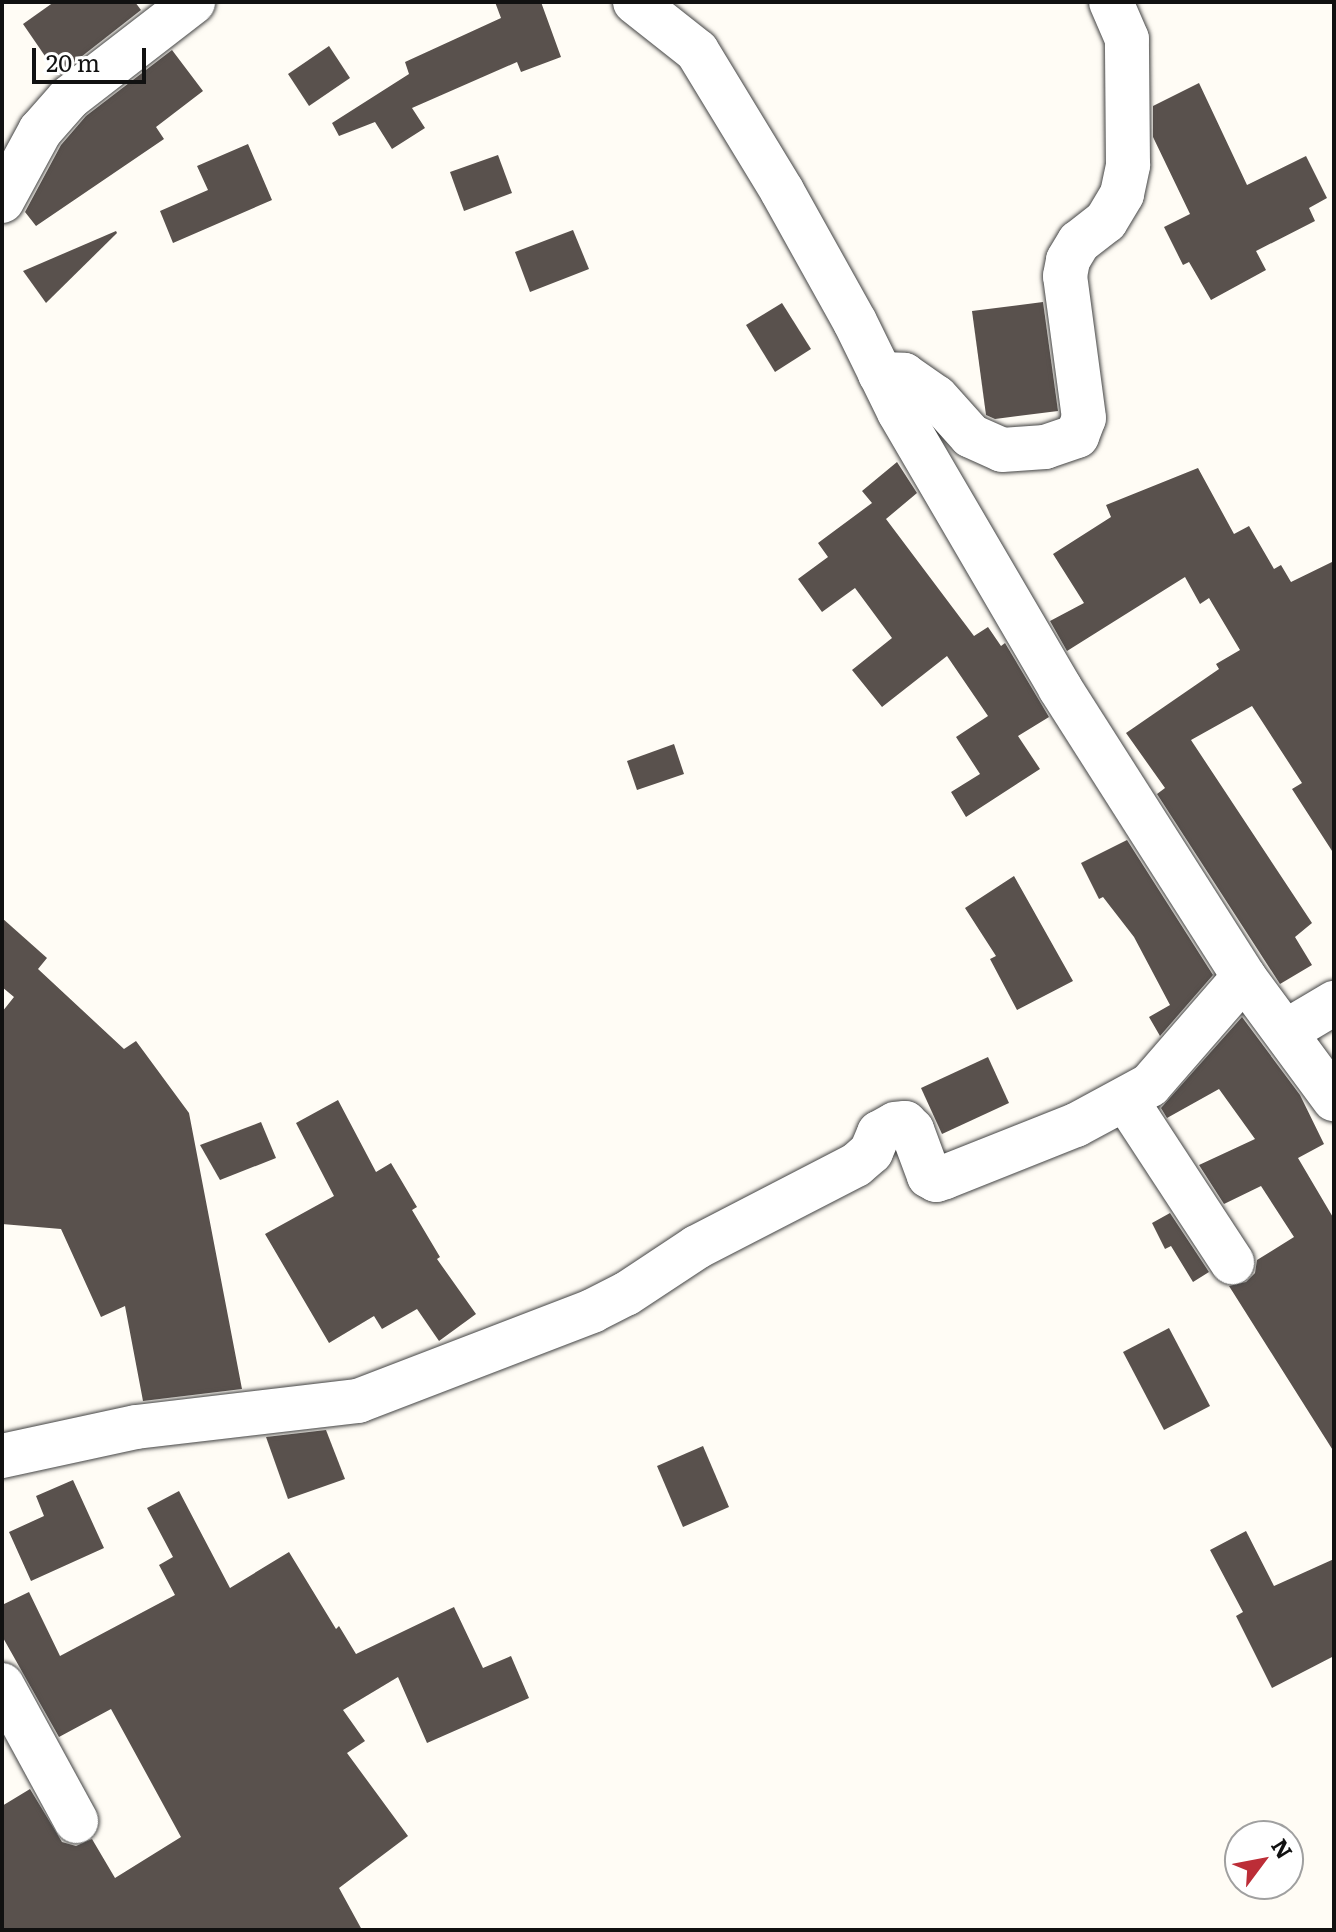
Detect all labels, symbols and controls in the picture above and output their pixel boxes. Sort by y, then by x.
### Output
scale bar [36,32,150,82]
text: 20 m [46,44,100,79]
north arrow [1224,1820,1304,1900]
text: N [1264,1832,1302,1865]

